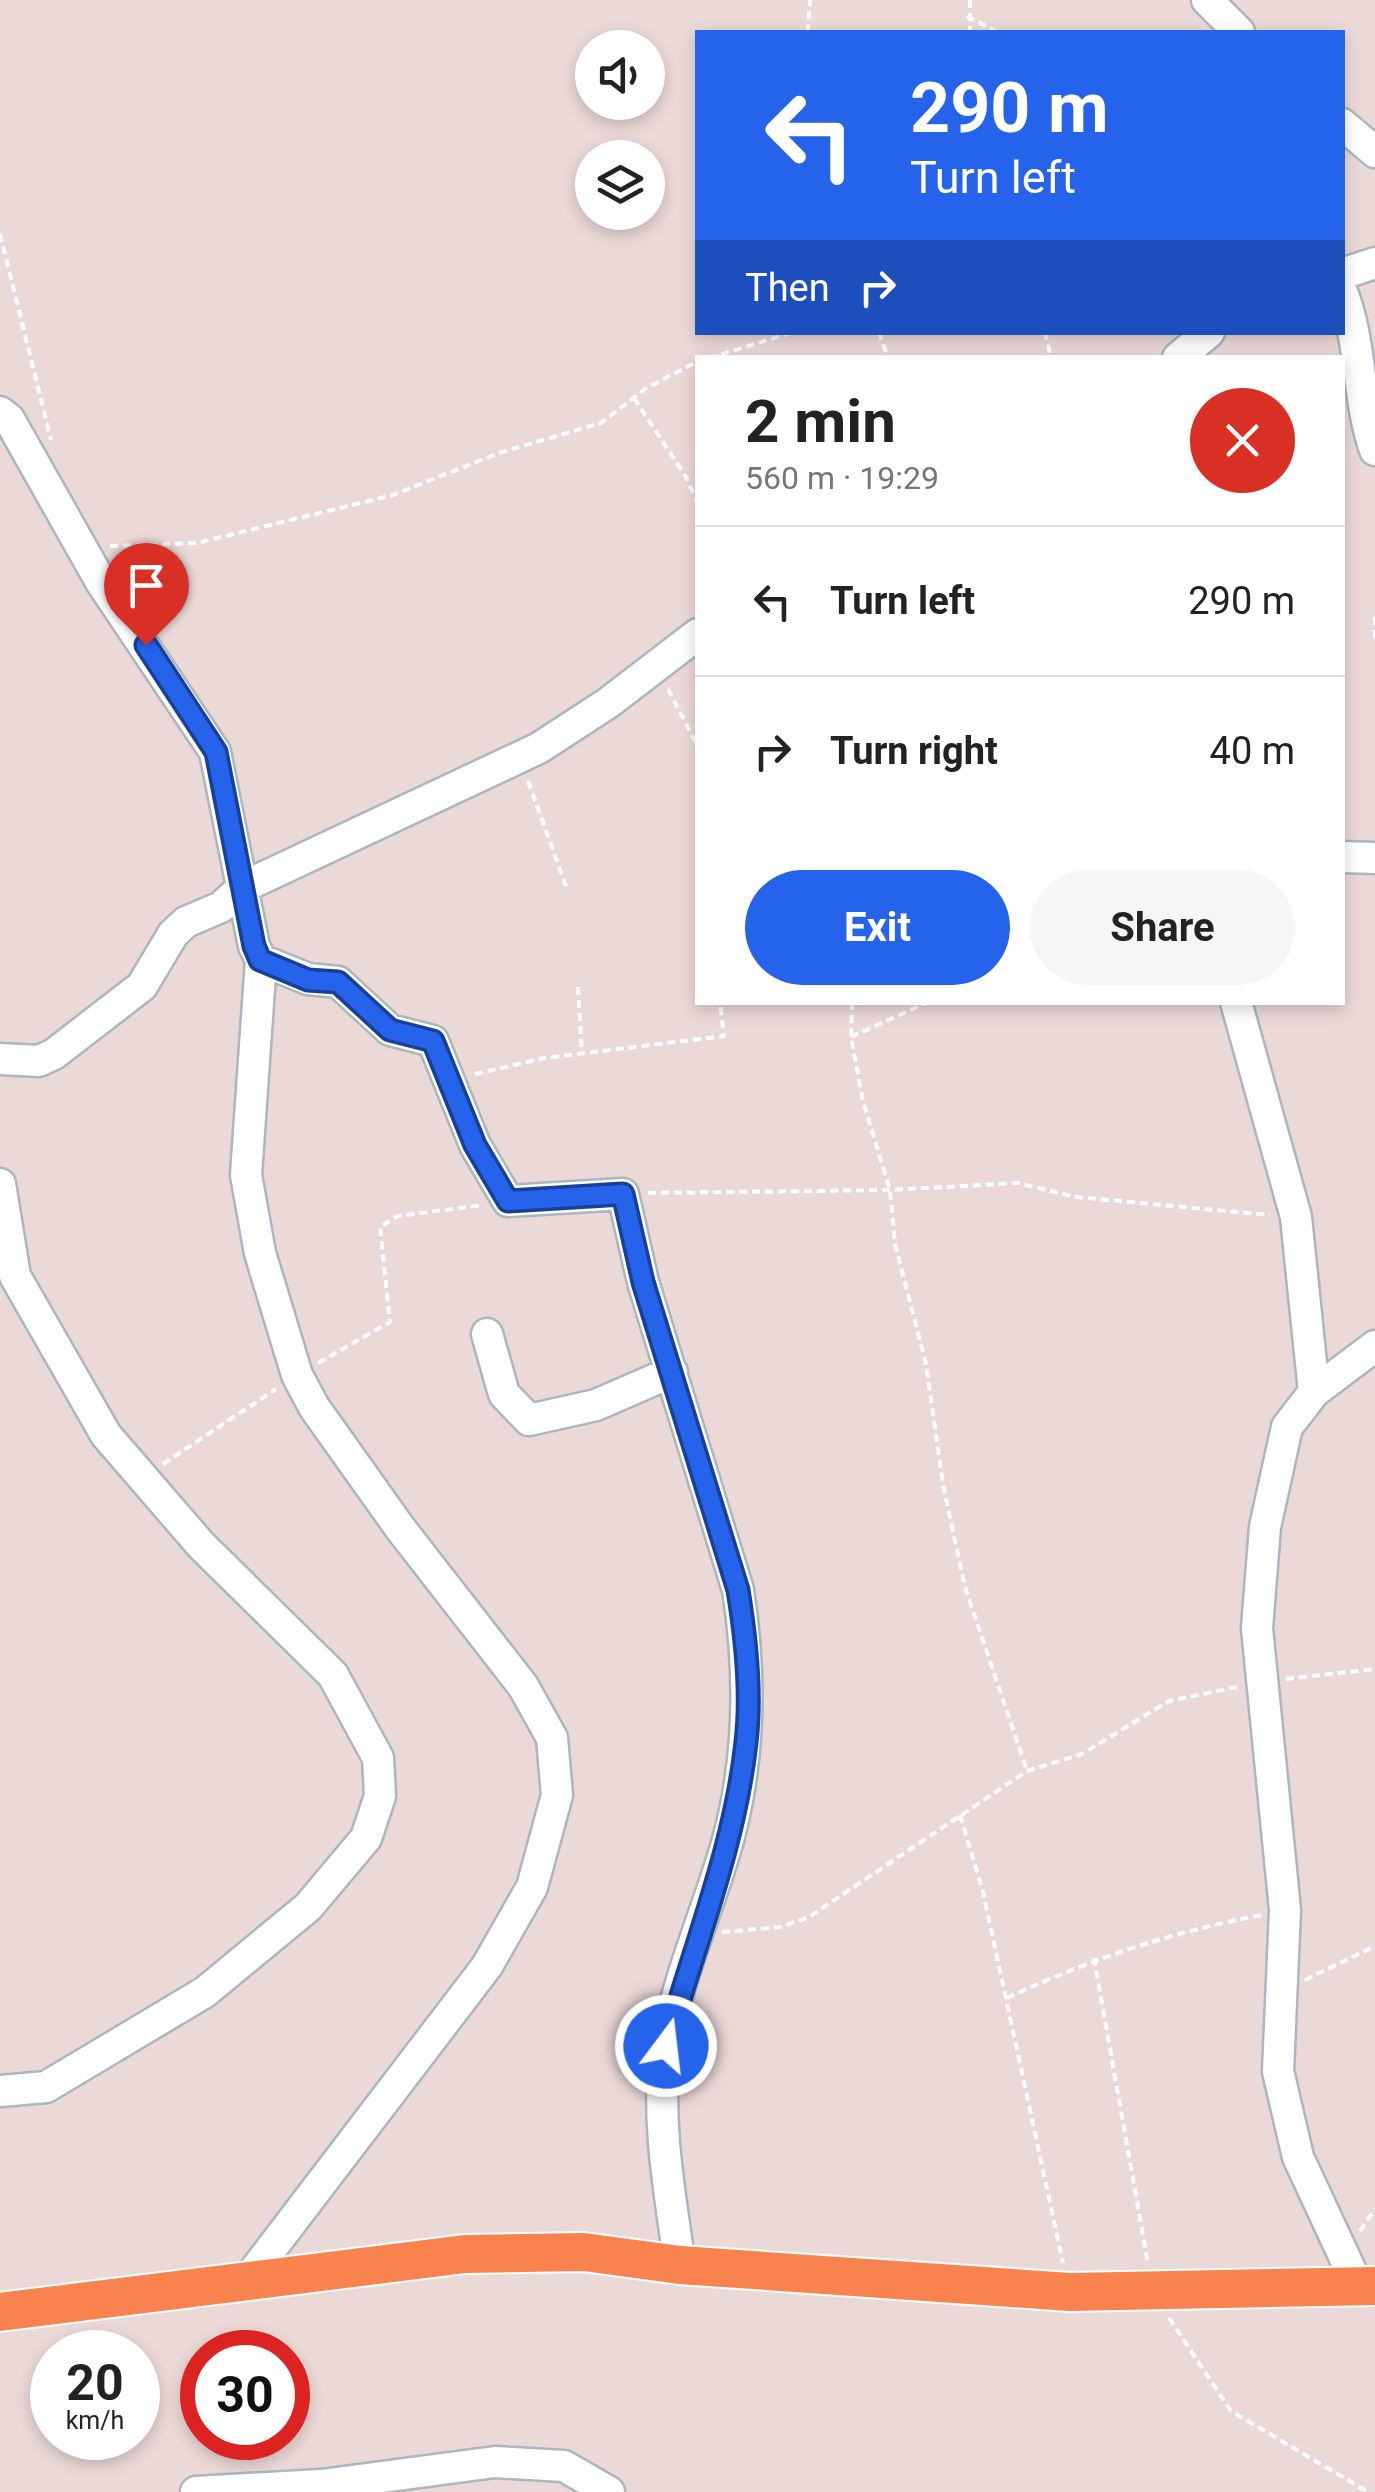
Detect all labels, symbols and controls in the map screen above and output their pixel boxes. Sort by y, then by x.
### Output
map controls [575,30,665,230]
button: sound [575,30,665,120]
text: 290 m [910,67,1109,149]
icon: left [745,70,875,200]
button: layers [575,140,665,230]
text: Turn left [910,151,1076,204]
icon: right [850,260,905,315]
text: Then [745,266,830,310]
text: 2 min [745,386,896,457]
button: close [1190,388,1295,493]
text: 560 m · 19:29 [745,459,939,497]
pin [104,543,189,646]
icon: arrive [119,558,174,613]
icon: left [745,574,800,629]
text: Turn left [830,579,975,623]
text: 290 m [1188,579,1295,623]
icon: right [745,724,800,779]
text: Turn right [830,729,998,773]
text: 40 m [1210,729,1295,773]
button: Exit [745,870,1010,985]
button: Share [1030,870,1295,985]
position arrow [614,1994,718,2098]
speed limit sign: 30 [180,2330,310,2460]
text: 20 [66,2354,124,2412]
text: km/h [66,2406,124,2435]

